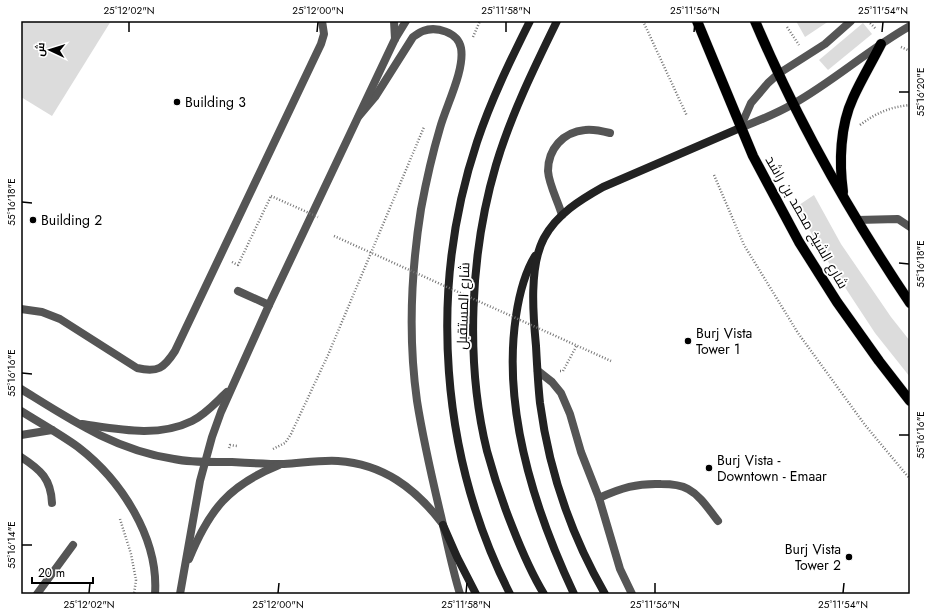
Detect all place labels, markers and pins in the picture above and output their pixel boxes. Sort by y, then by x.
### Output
place label: Building 3 [185,92,246,112]
marker: Building 3 [172,97,182,107]
place label: Building 2 [41,210,102,230]
marker: Building 2 [28,215,38,225]
place label: Burj Vista Tower 1 [696,323,752,359]
marker: Burj Vista Tower 1 [683,336,693,346]
place label: Burj Vista - Downtown - Emaar [717,450,827,486]
marker: Burj Vista - Downtown - Emaar [704,463,714,473]
place label: Burj Vista Tower 2 [785,539,841,575]
marker: Burj Vista Tower 2 [844,552,854,562]

